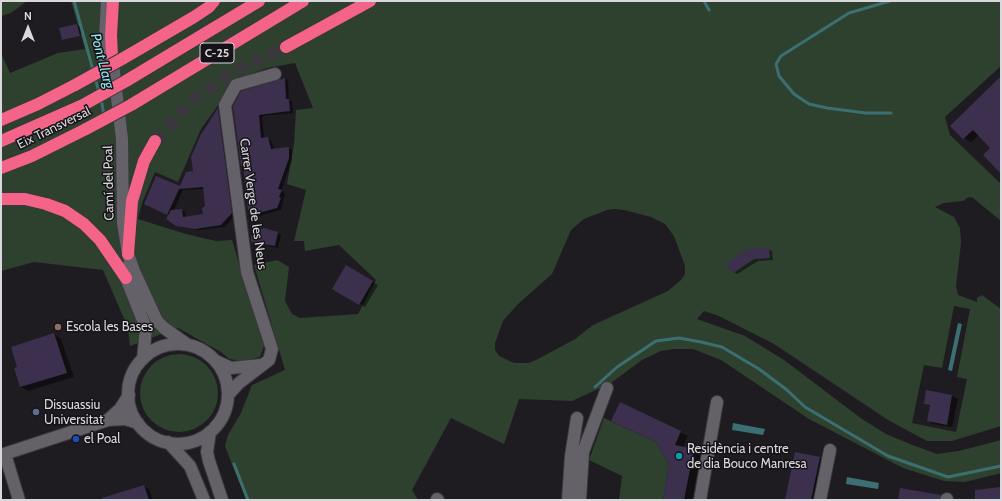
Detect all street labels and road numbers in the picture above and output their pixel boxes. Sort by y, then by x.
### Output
road number: C-25 [200,43,234,63]
street label: Eix Transversal [15,104,93,152]
street label: Carrer Verge de les Neus [236,137,270,271]
street label: Camí del Poal [101,145,117,221]

